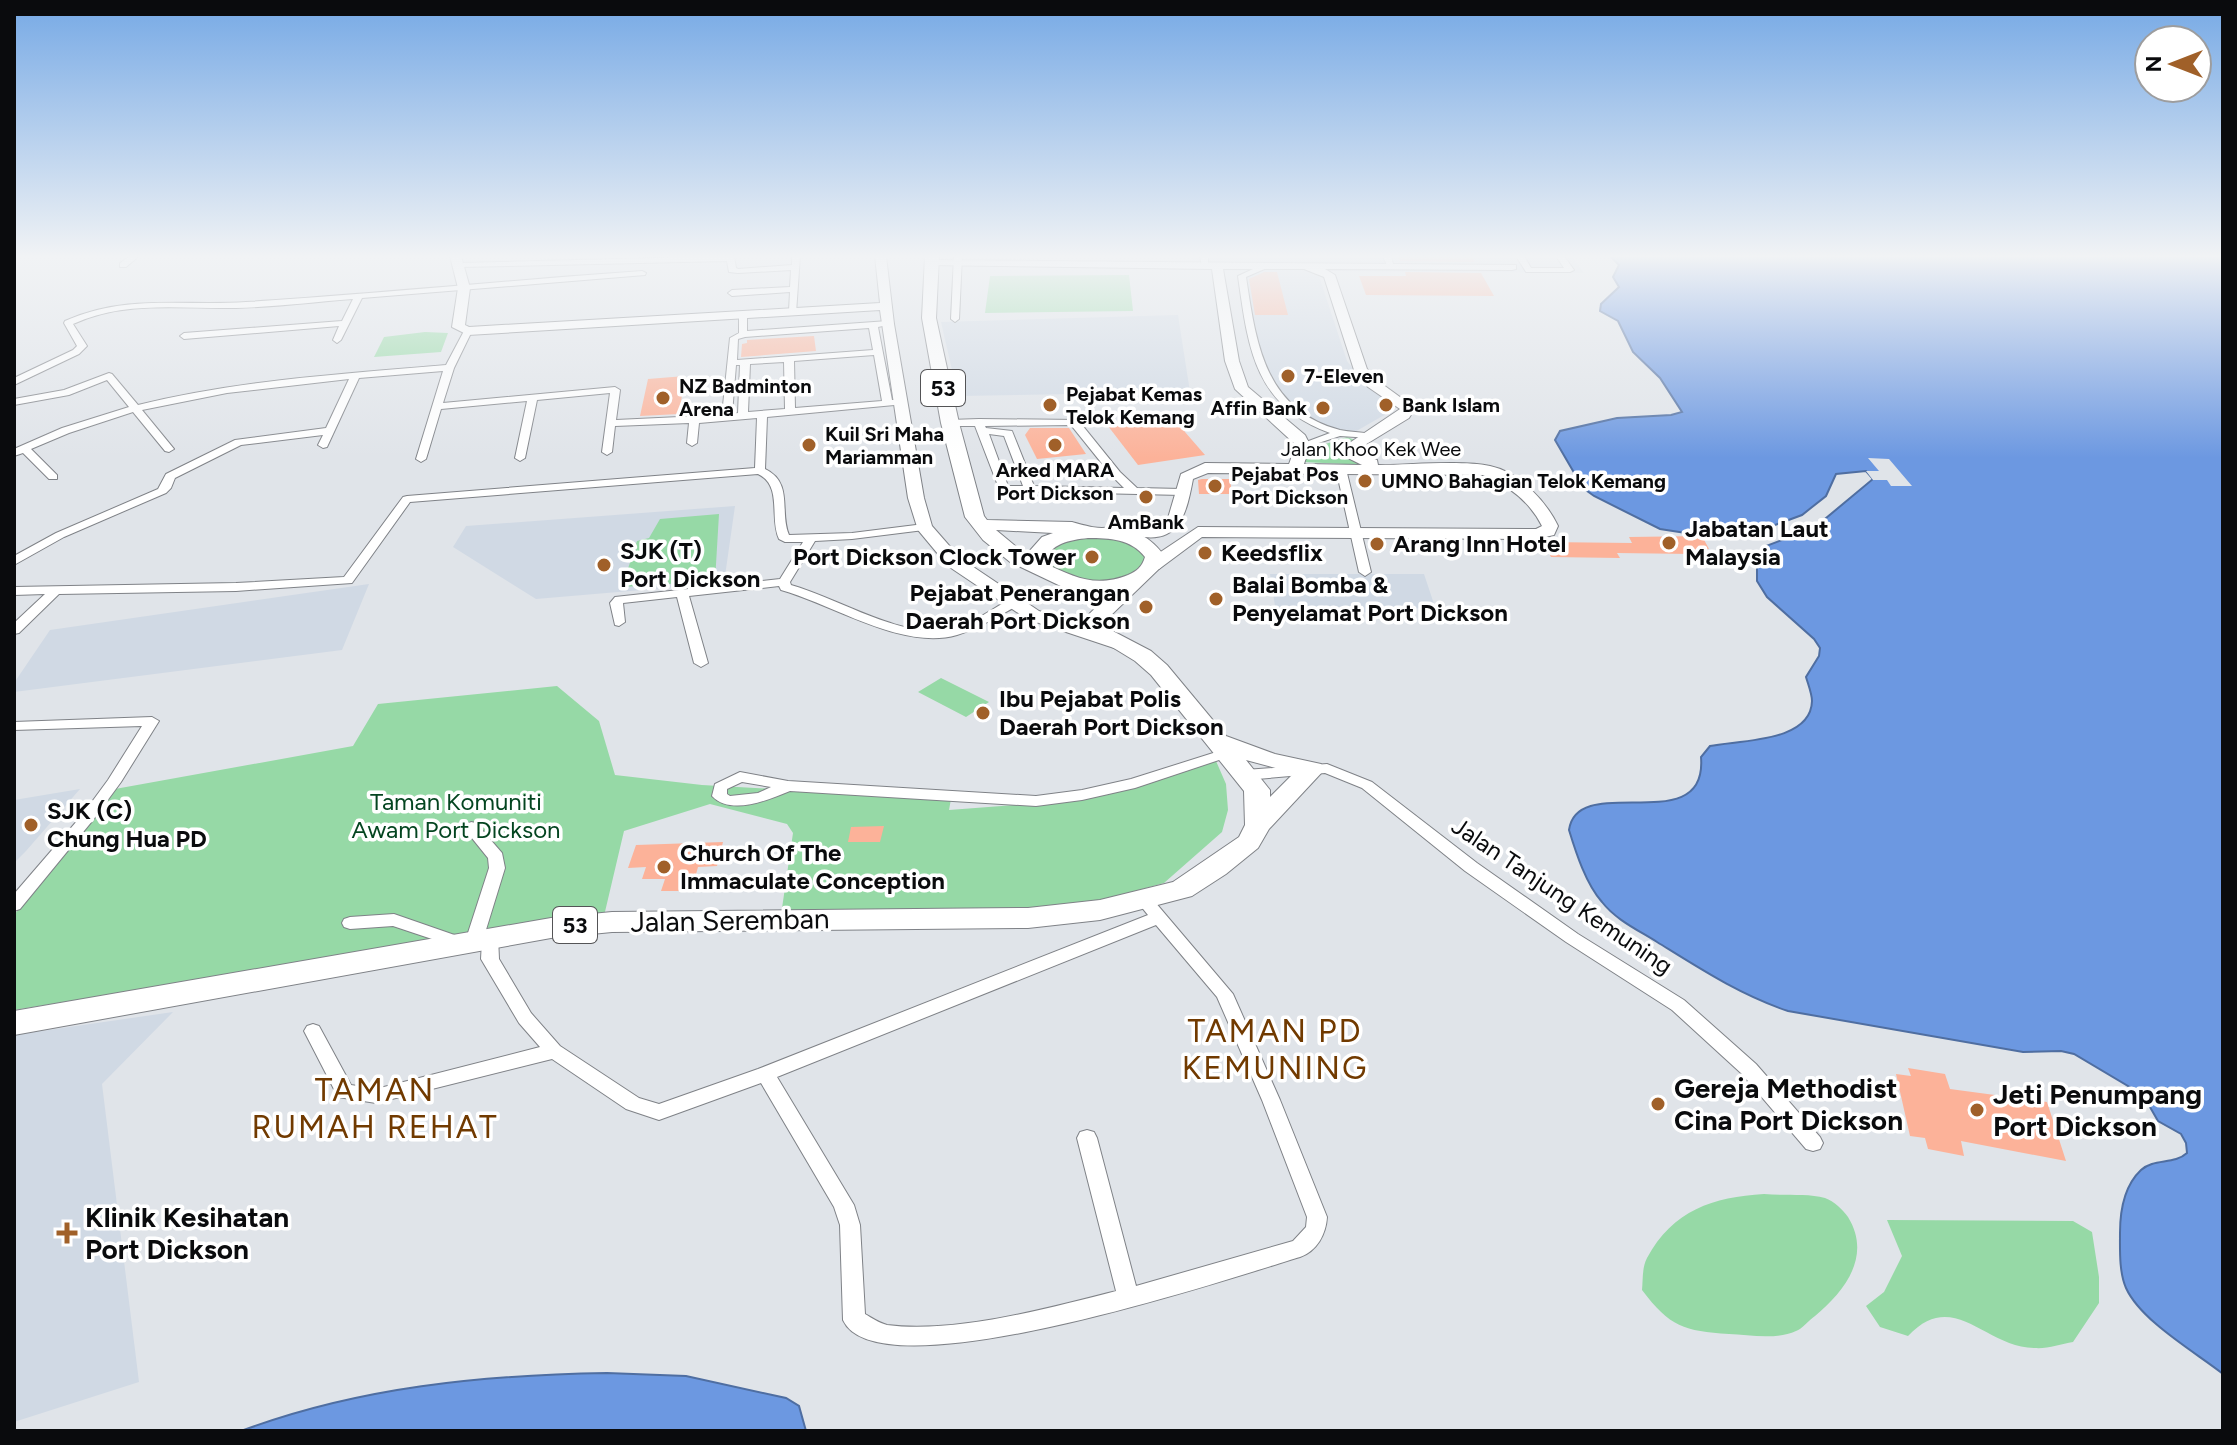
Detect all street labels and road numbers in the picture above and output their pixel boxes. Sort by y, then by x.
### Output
road number: 53 [921,370,965,406]
street label: Jalan Khoo Kek Wee [1281,437,1461,461]
street label: Jalan Tanjung Kemuning [1446,811,1678,980]
street label: Jalan Seremban [630,901,830,939]
road number: 53 [553,907,597,943]

